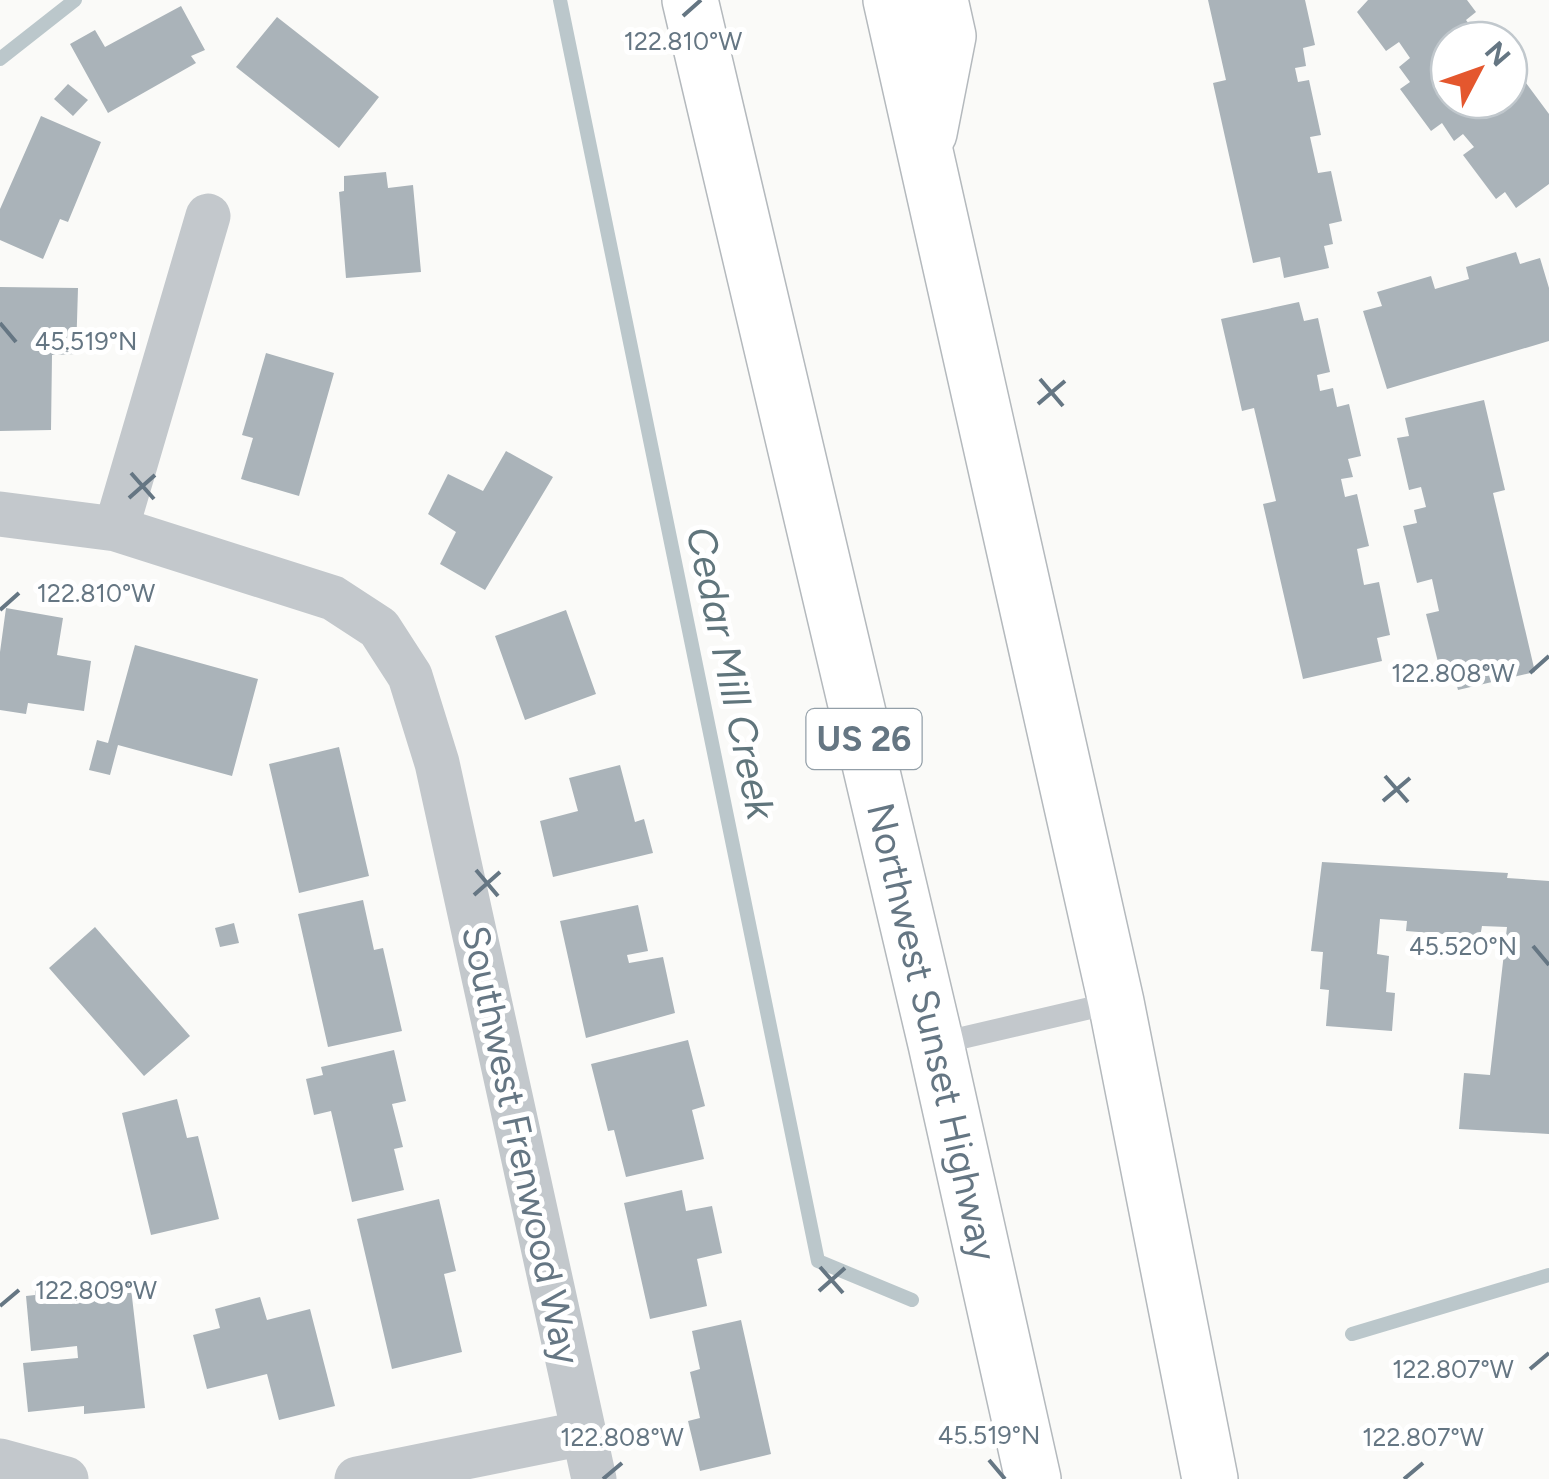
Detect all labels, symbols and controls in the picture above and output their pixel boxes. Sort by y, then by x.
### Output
north arrow [1429,20,1529,120]
text: 122.810°W [624,26,742,56]
text: N [1478,34,1518,73]
text: 45.519°N [35,326,137,356]
water label: Cedar Mill Creek [677,522,786,825]
text: 122.810°W [37,578,155,608]
text: 122.808°W [1391,658,1515,688]
road number: US 26 [806,709,922,769]
street label: Northwest Sunset Highway [857,799,1007,1265]
street label: Southwest Frenwood Way [452,921,590,1369]
text: 45.520°N [1409,931,1517,961]
text: 122.809°W [35,1275,157,1305]
text: 122.807°W [1392,1354,1514,1384]
text: 45.519°N [938,1420,1040,1450]
text: 122.808°W [560,1422,684,1452]
text: 122.807°W [1362,1422,1484,1452]

